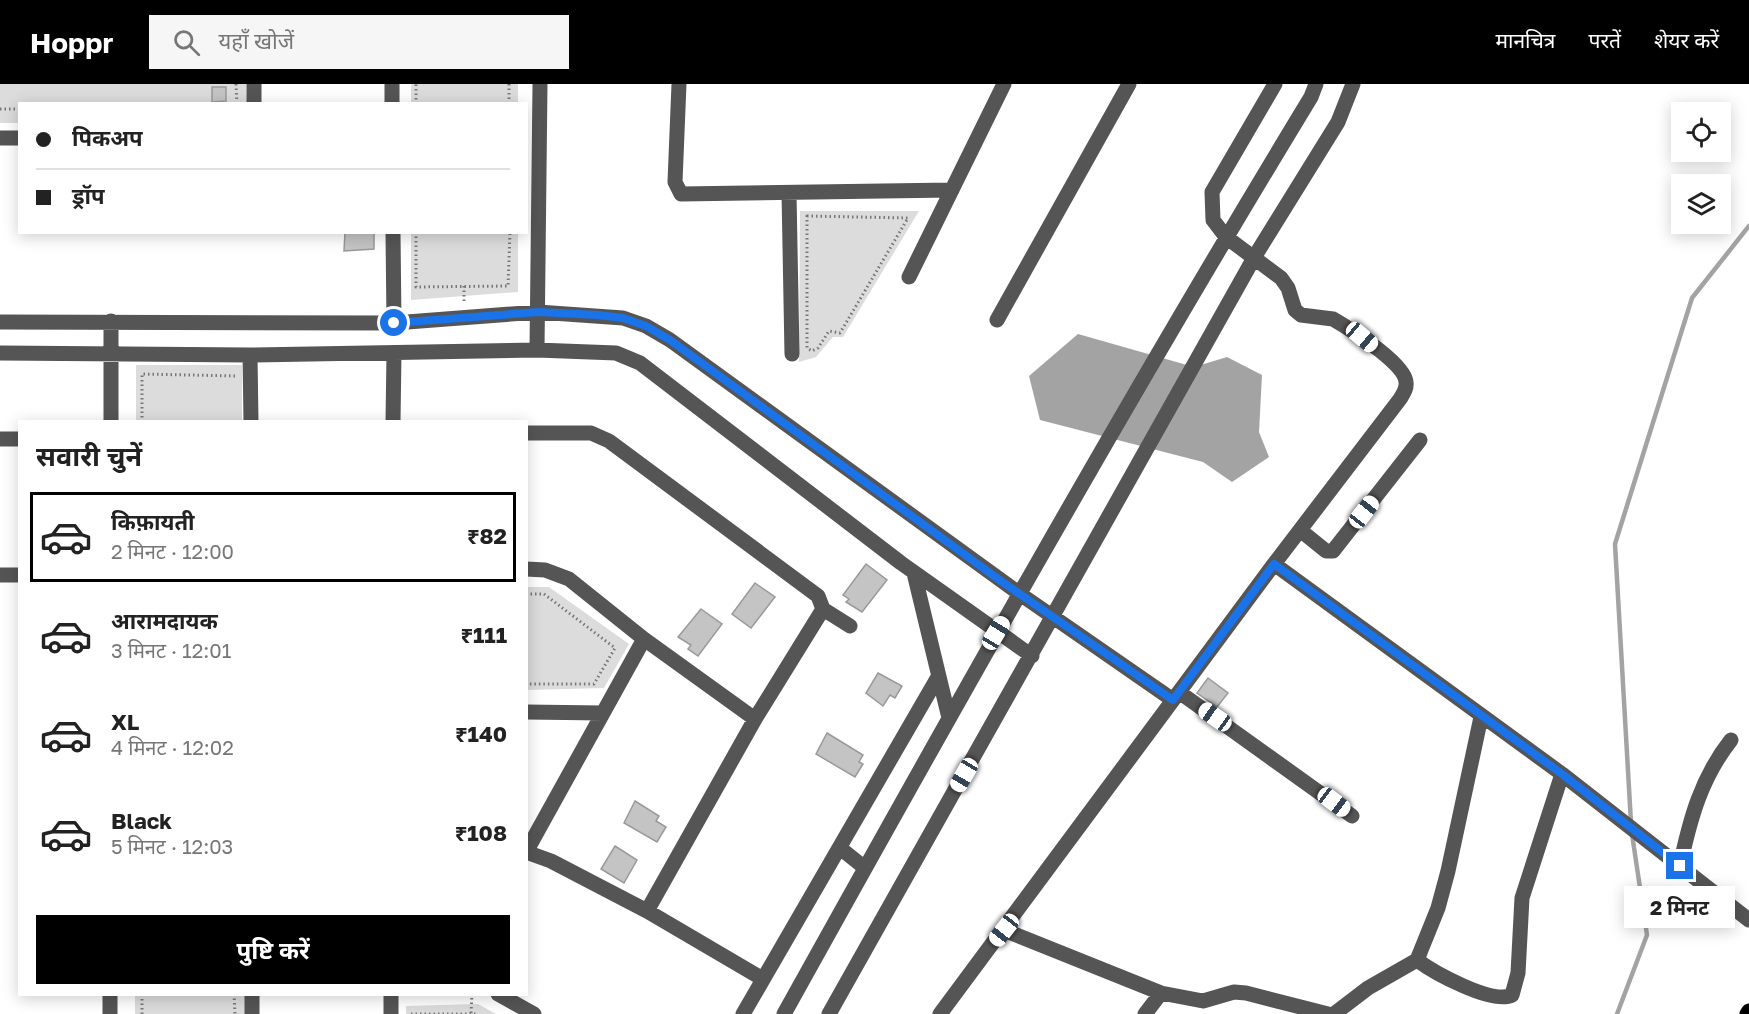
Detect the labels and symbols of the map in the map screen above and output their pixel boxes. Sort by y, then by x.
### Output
route start [380,309,407,336]
car [1342,319,1382,355]
car [1346,492,1382,532]
car [979,613,1013,653]
car [1195,699,1235,735]
car [947,755,981,795]
car [1314,784,1354,820]
route end [1666,852,1693,879]
callout: 2 मिनट [1624,887,1736,929]
car [986,910,1022,950]

